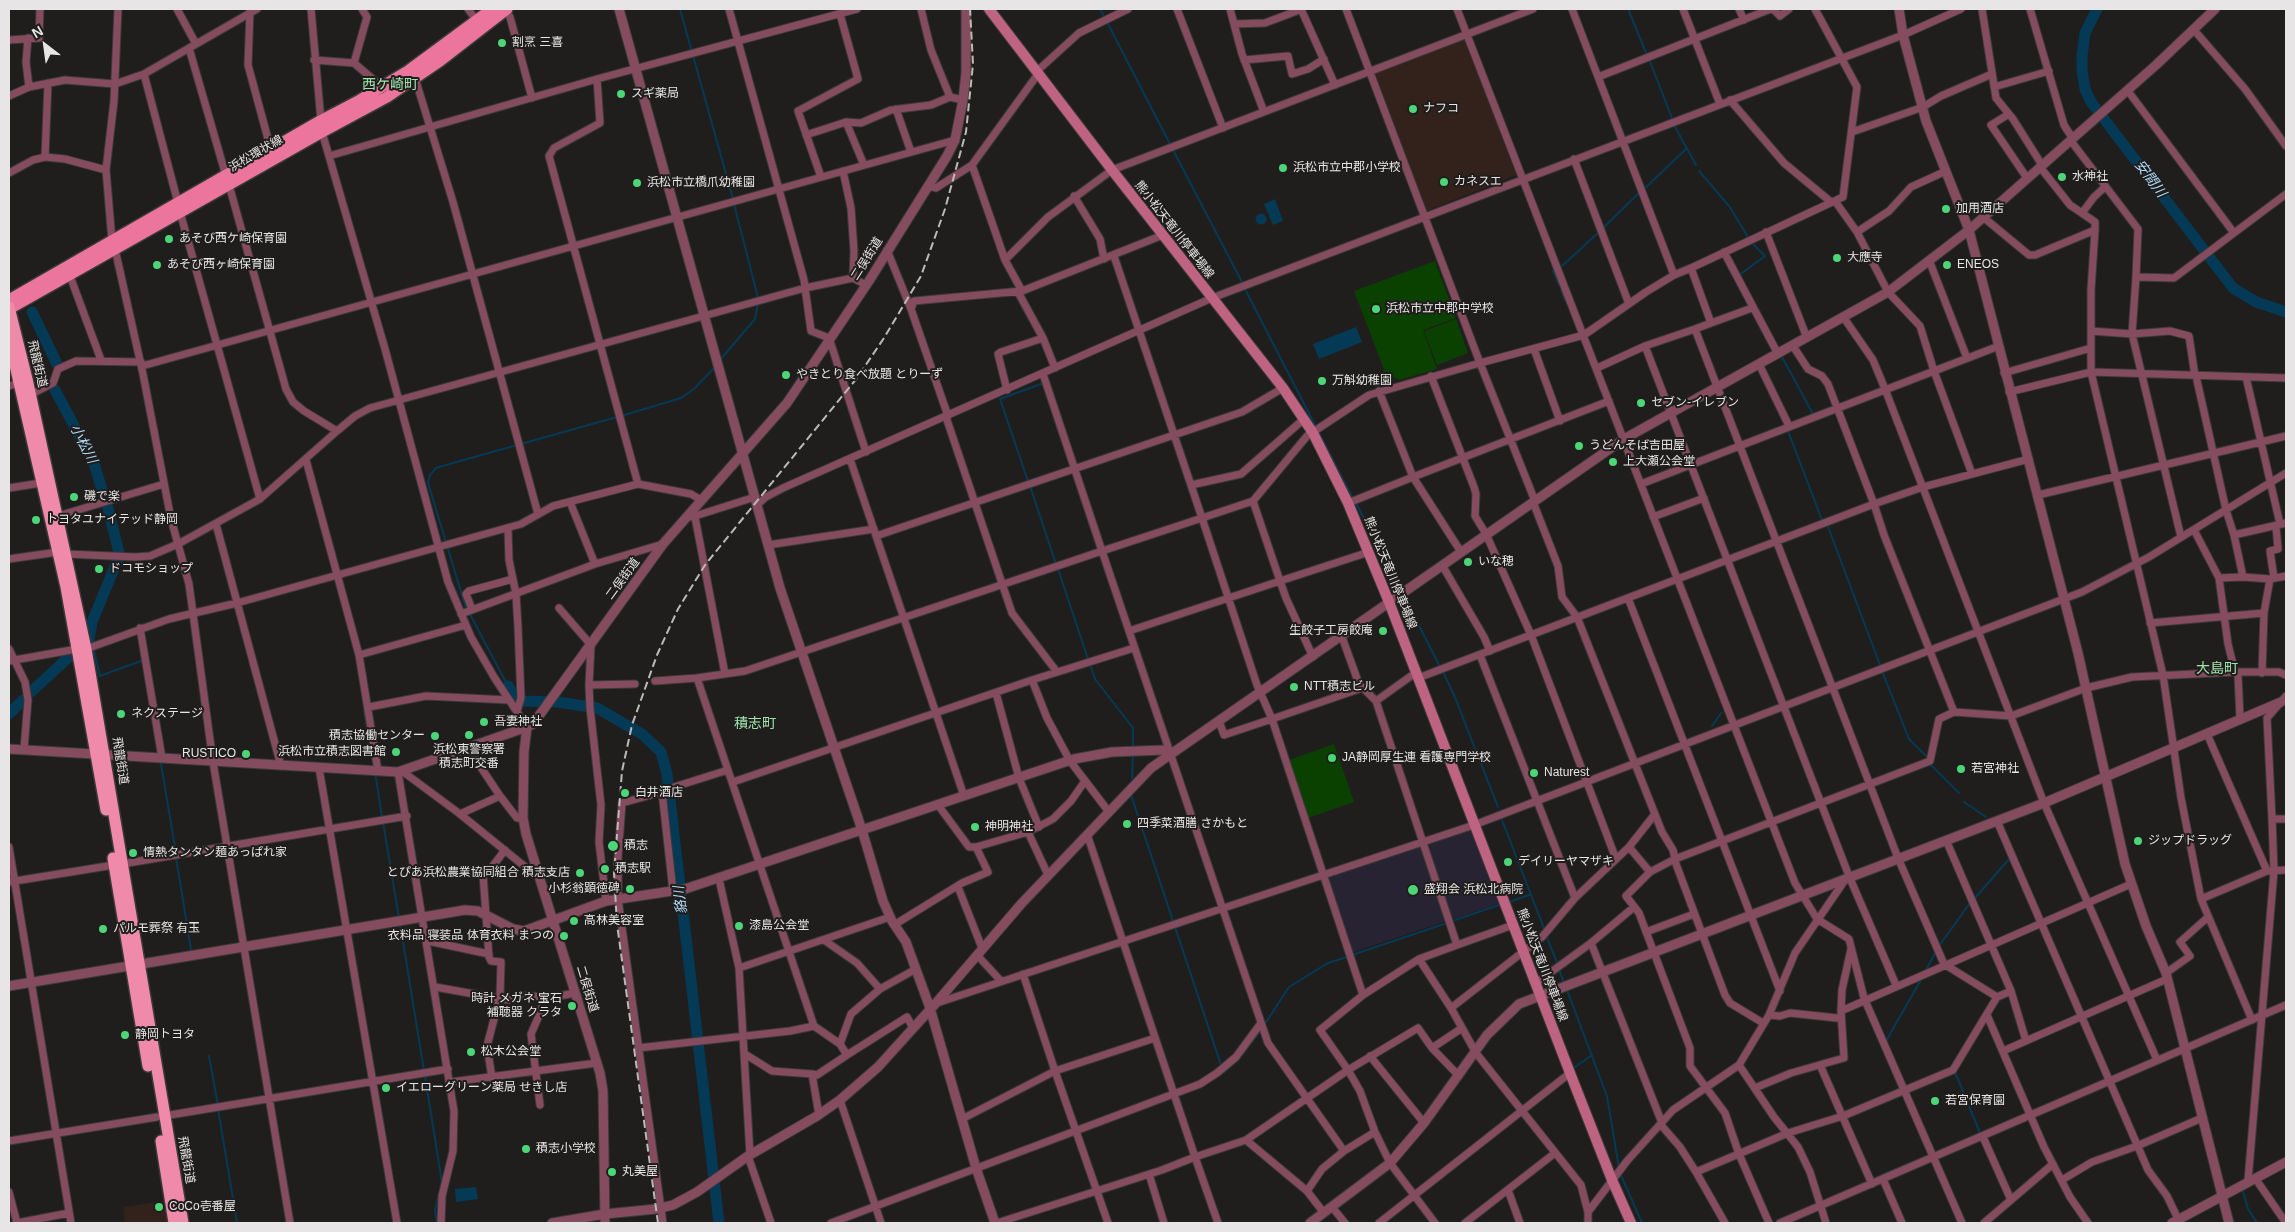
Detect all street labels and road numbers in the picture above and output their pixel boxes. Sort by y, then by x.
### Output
street label: 浜松環状線 [226,133,286,175]
street label: 熊小松天竜川停車場線 [1131,178,1217,282]
street label: 二俣街道 [848,235,886,283]
street label: 飛龍街道 [25,339,49,389]
street label: 熊小松天竜川停車場線 [1361,515,1419,631]
street label: 二俣街道 [603,555,643,603]
street label: 飛龍街道 [109,736,131,786]
street label: 熊小松天竜川停車場線 [1514,906,1570,1024]
street label: 二俣街道 [573,964,601,1014]
street label: 飛龍街道 [175,1135,197,1185]

